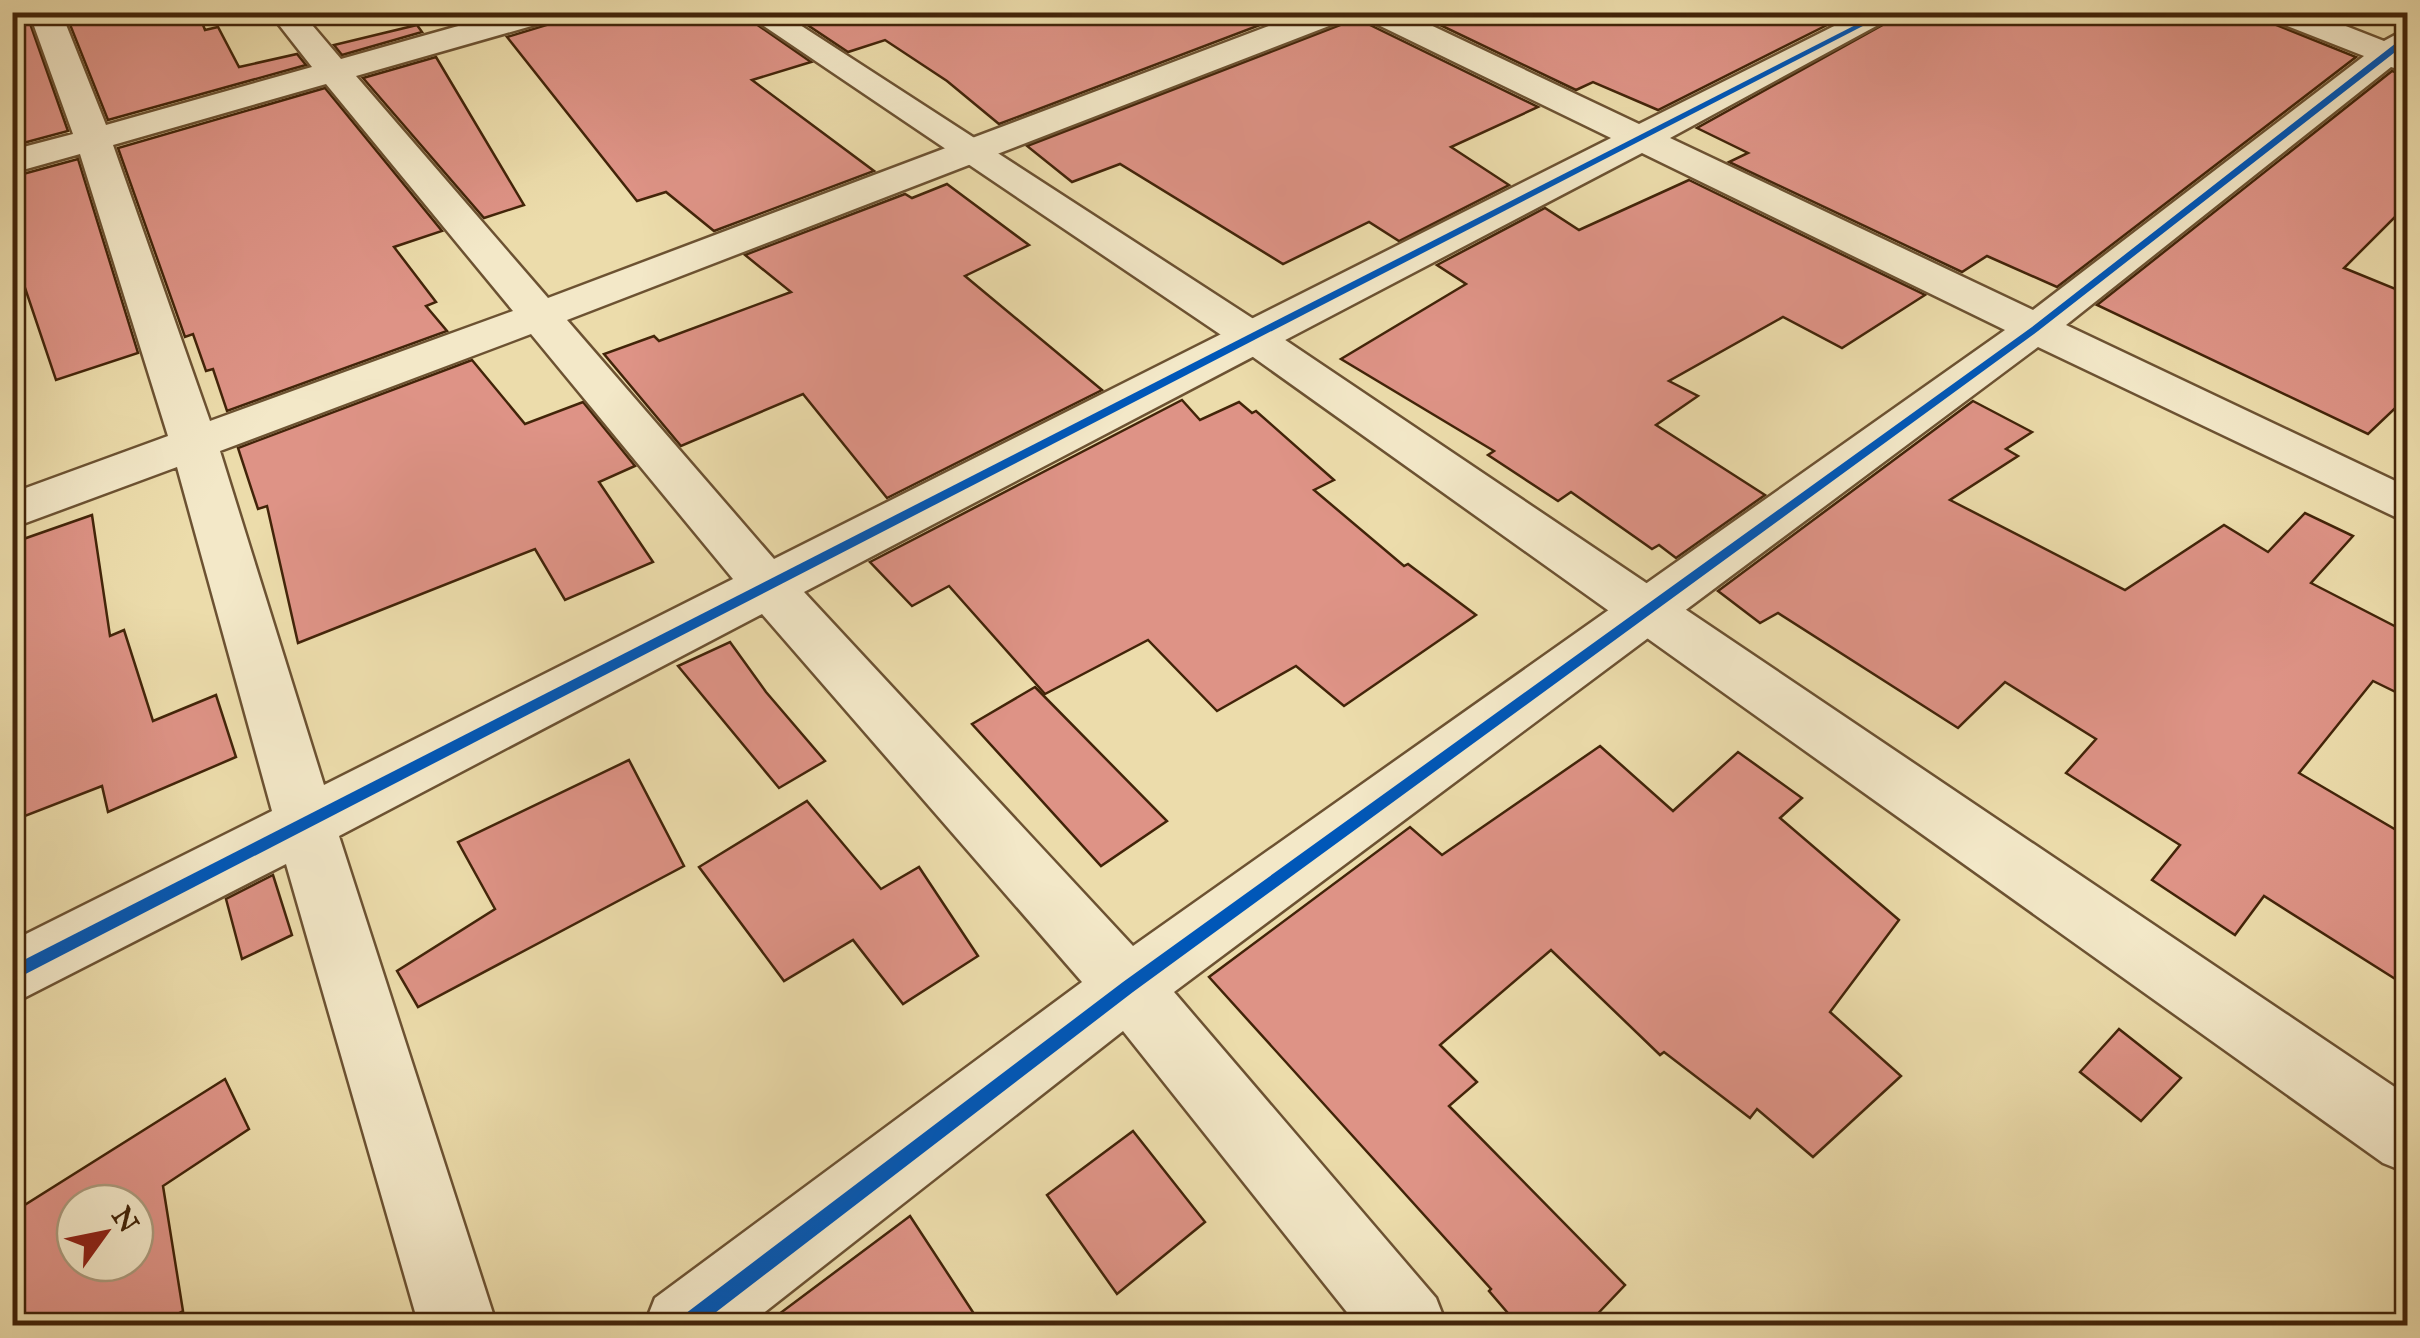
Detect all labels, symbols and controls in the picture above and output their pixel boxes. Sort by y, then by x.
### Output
north arrow [55,1183,155,1283]
text: N [104,1200,147,1239]

